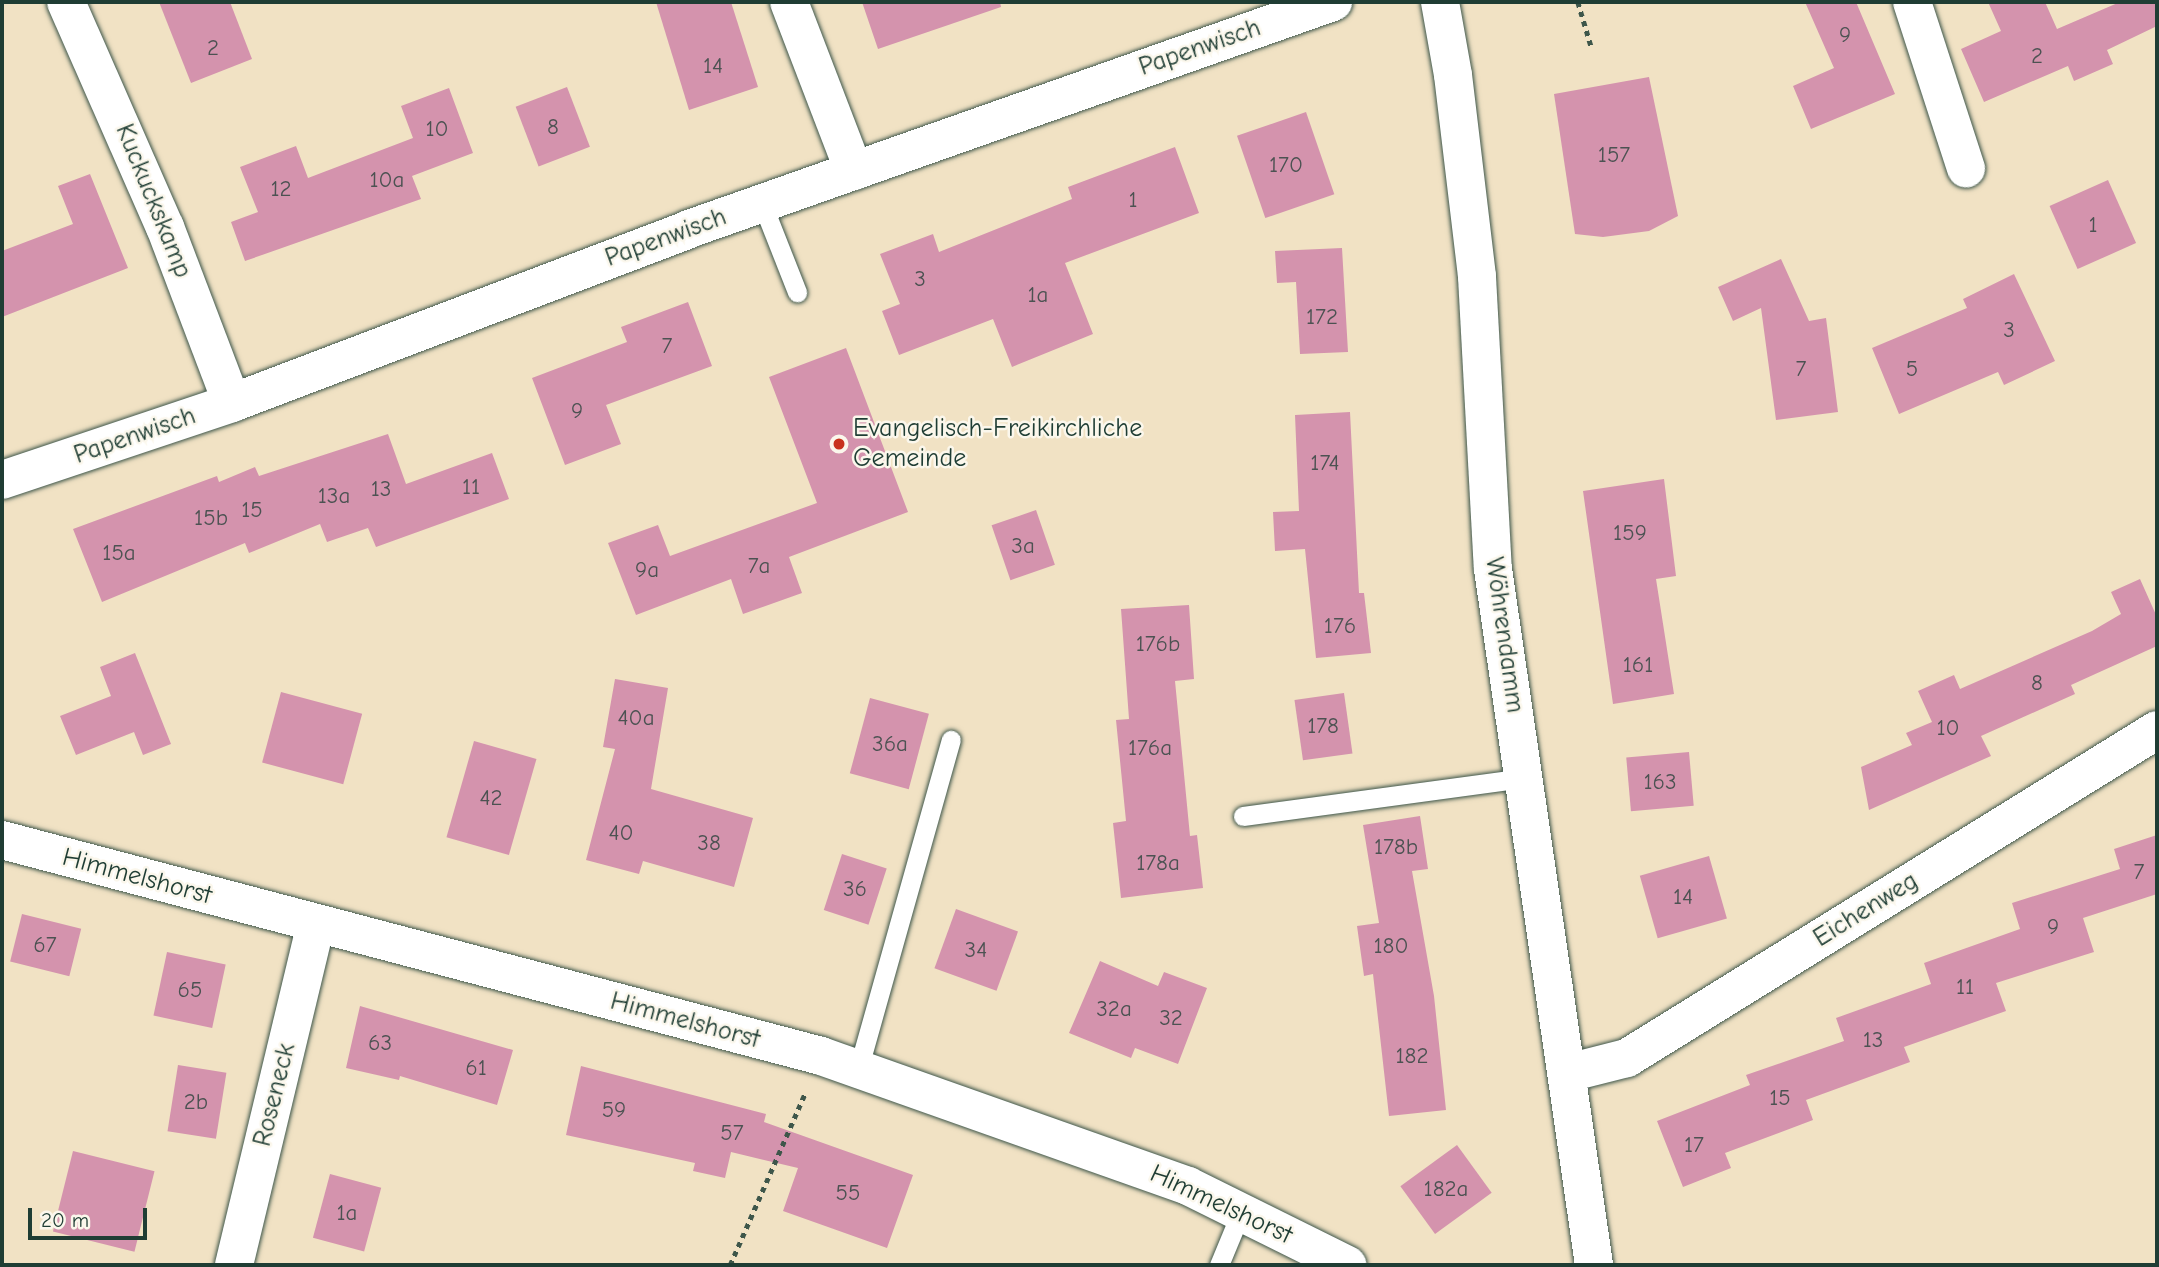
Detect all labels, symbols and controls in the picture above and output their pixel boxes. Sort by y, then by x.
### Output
street label: Papenwisch [1135,13,1265,83]
house number: 9 [1839,21,1851,49]
house number: 2 [207,34,219,62]
house number: 2 [2031,42,2043,70]
house number: 14 [703,52,723,80]
house number: 8 [547,113,559,141]
house number: 10 [425,115,449,143]
street label: Kuckuckskamp [108,120,198,282]
house number: 157 [1598,141,1630,169]
house number: 170 [1269,151,1303,179]
house number: 10a [370,166,404,194]
house number: 12 [270,175,292,203]
house number: 1 [1128,186,1138,214]
street label: Papenwisch [601,202,731,274]
house number: 1 [2088,211,2098,239]
house number: 3 [914,265,926,293]
house number: 1a [1028,281,1048,309]
house number: 172 [1306,303,1338,331]
house number: 3 [2003,316,2015,344]
house number: 7 [662,332,672,360]
house number: 7 [1796,355,1806,383]
house number: 5 [1906,355,1918,383]
house number: 9 [571,397,583,425]
street label: Papenwisch [70,401,200,471]
place label: Evangelisch-Freikirchliche Gemeinde [853,413,1142,474]
marker: Evangelisch-Freikirchliche Gemeinde [831,436,847,452]
house number: 174 [1310,449,1340,477]
house number: 11 [462,473,480,501]
house number: 13 [371,475,391,503]
house number: 13a [318,482,350,510]
house number: 15 [241,496,263,524]
house number: 15b [194,504,228,532]
house number: 159 [1613,519,1647,547]
house number: 3a [1011,532,1035,560]
house number: 15a [102,539,136,567]
house number: 7a [748,552,770,580]
street label: Wöhrendamm [1478,555,1530,715]
house number: 9a [635,556,659,584]
house number: 176 [1324,612,1356,640]
house number: 176b [1136,630,1180,658]
house number: 161 [1623,651,1653,679]
house number: 8 [2031,669,2043,697]
house number: 40a [617,704,655,732]
house number: 178 [1307,712,1339,740]
house number: 10 [1936,714,1960,742]
house number: 36a [872,730,908,758]
house number: 176a [1128,734,1172,762]
house number: 163 [1643,768,1677,796]
house number: 42 [479,784,503,812]
house number: 40 [608,819,634,847]
house number: 38 [697,829,721,857]
house number: 178b [1374,833,1418,861]
street label: Himmelshorst [59,842,215,912]
house number: 178a [1136,849,1180,877]
house number: 7 [2134,858,2144,886]
street label: Eichenweg [1808,866,1924,954]
house number: 36 [843,875,867,903]
house number: 14 [1673,883,1693,911]
house number: 9 [2047,913,2059,941]
house number: 67 [33,931,57,959]
house number: 180 [1374,932,1408,960]
house number: 34 [965,936,987,964]
house number: 11 [1956,973,1974,1001]
house number: 65 [178,976,202,1004]
street label: Himmelshorst [607,986,763,1056]
house number: 32a [1096,995,1132,1023]
house number: 32 [1159,1004,1183,1032]
house number: 13 [1863,1026,1883,1054]
house number: 63 [368,1029,392,1057]
street label: Roseneck [247,1040,303,1150]
house number: 182 [1396,1042,1428,1070]
house number: 61 [465,1054,487,1082]
house number: 15 [1769,1084,1791,1112]
house number: 2b [184,1088,208,1116]
house number: 59 [602,1096,626,1124]
house number: 57 [720,1119,744,1147]
house number: 17 [1684,1131,1704,1159]
street label: Himmelshorst [1145,1158,1297,1252]
house number: 182a [1424,1175,1468,1203]
house number: 55 [836,1179,860,1207]
scale bar [32,1194,150,1238]
house number: 1a [337,1199,357,1227]
text: 20 m [41,1208,89,1232]

